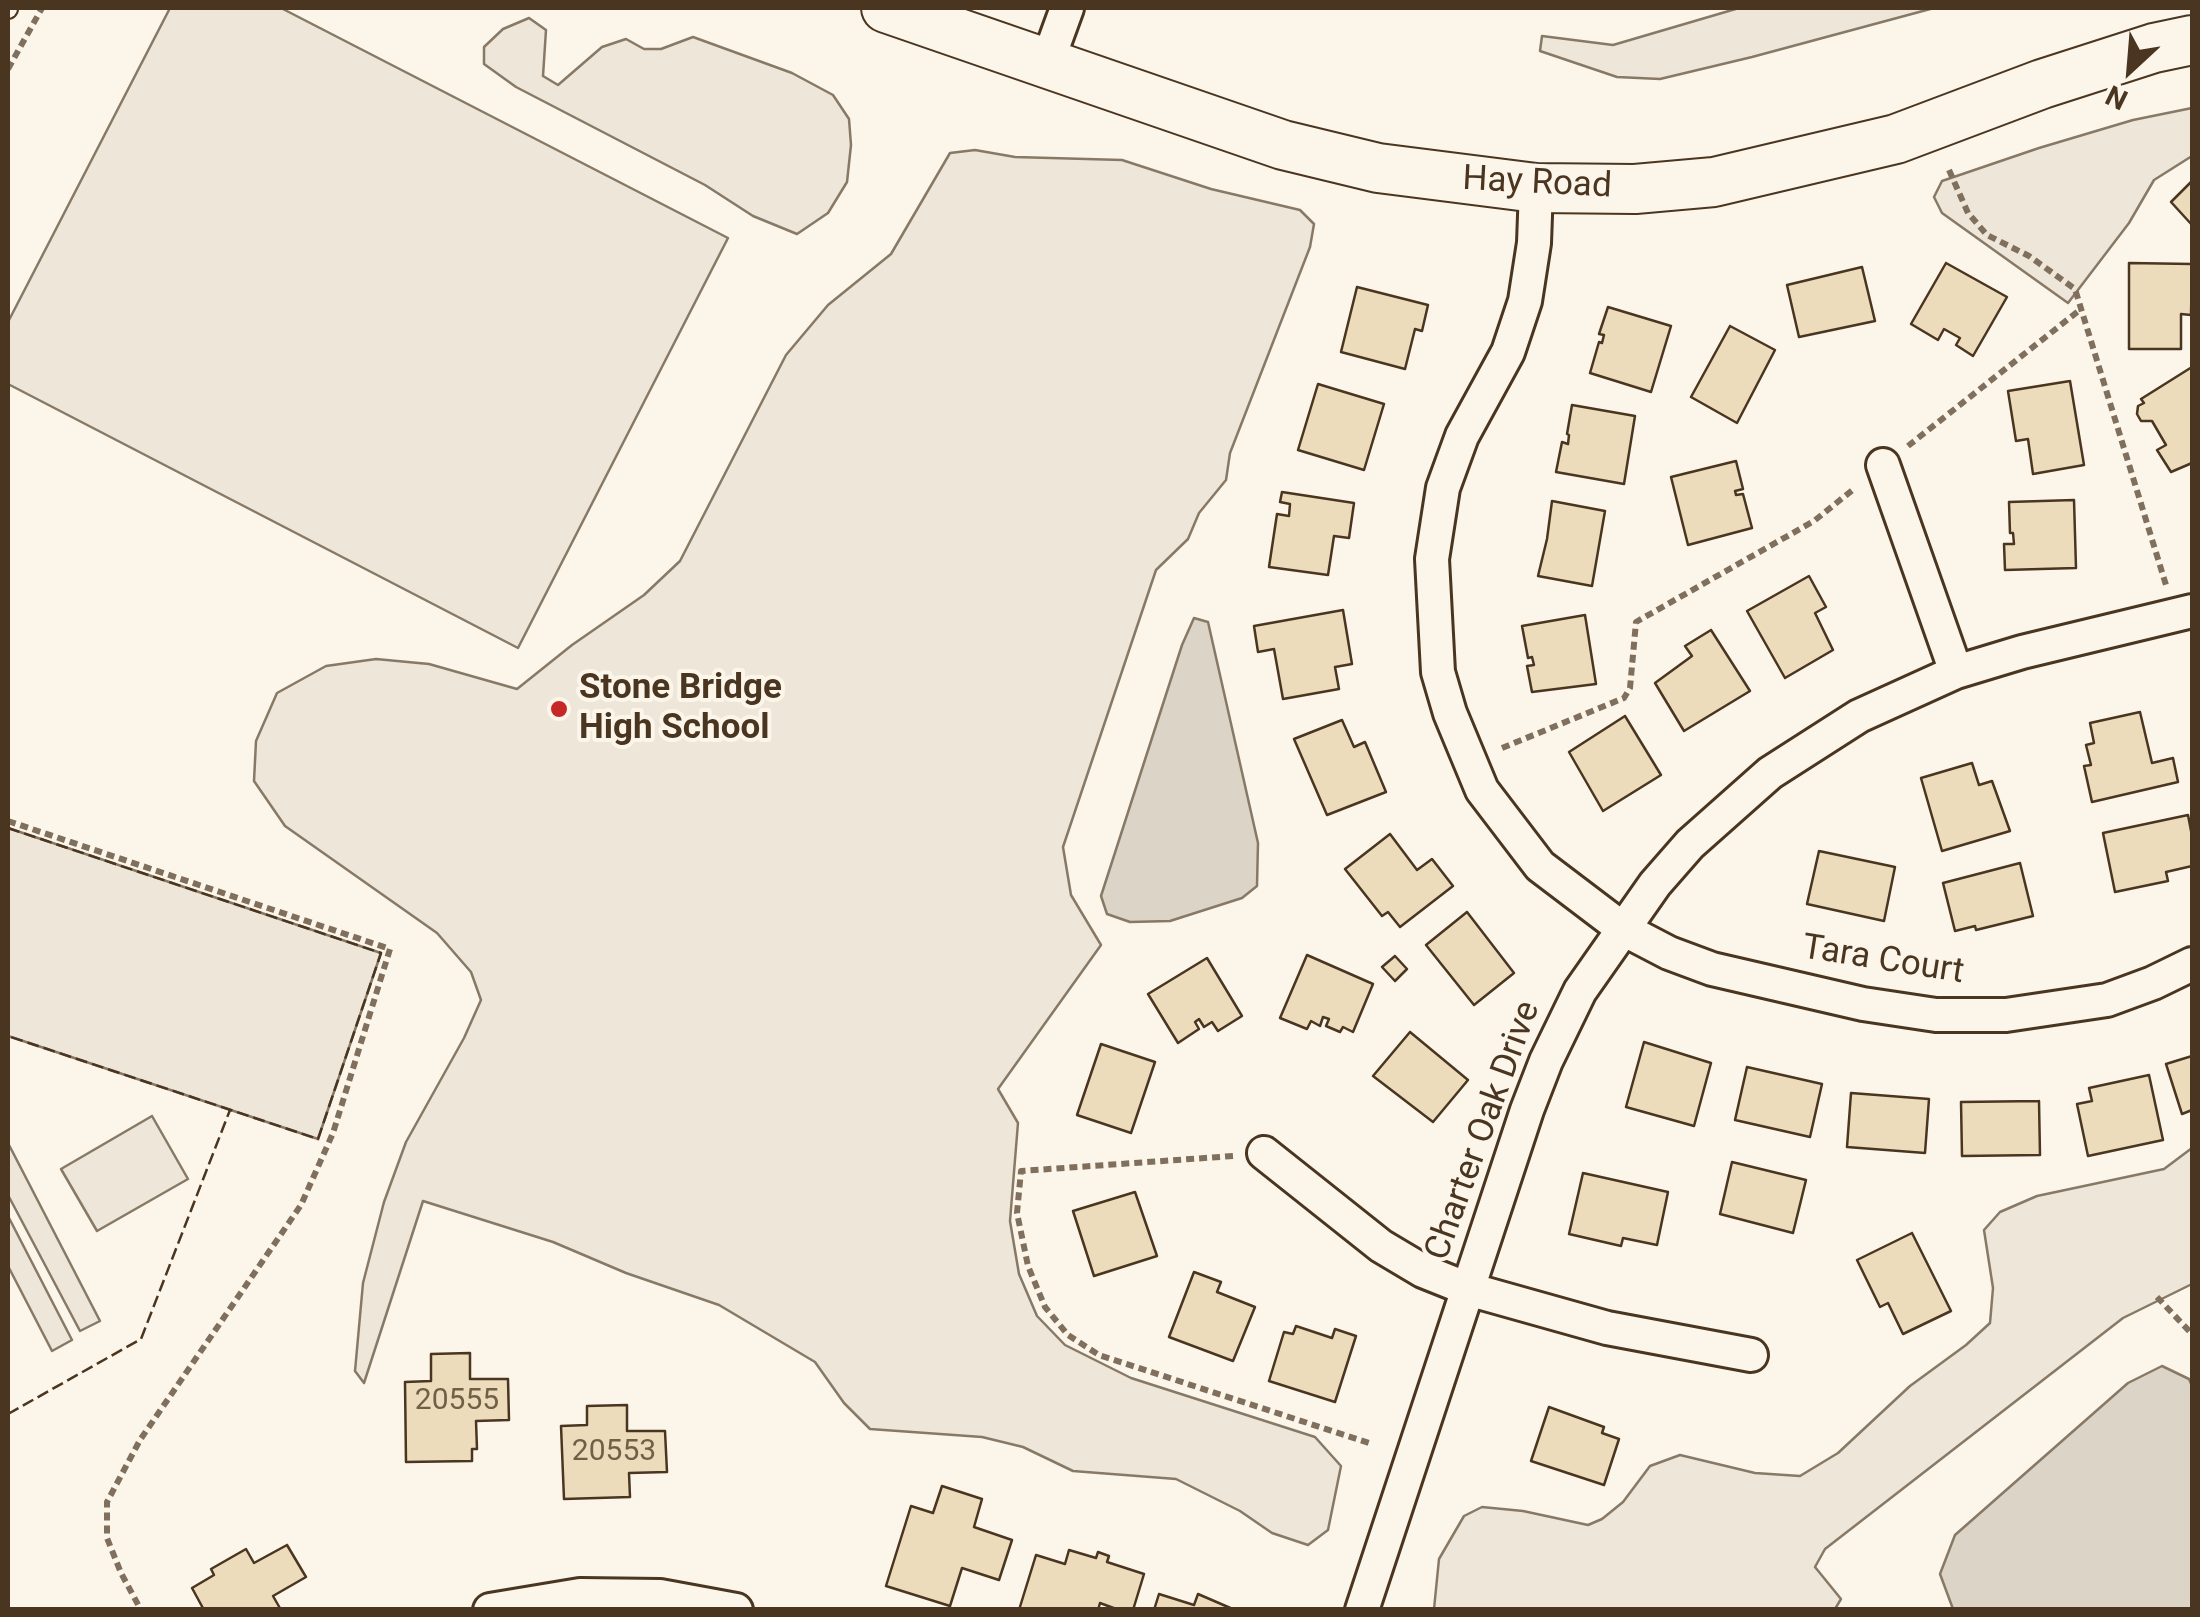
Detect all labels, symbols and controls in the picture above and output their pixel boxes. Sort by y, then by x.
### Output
north arrow [2080,20,2180,120]
text: N [2101,78,2133,117]
street label: Hay Road [1461,159,1613,209]
place label: Stone Bridge High School [579,668,782,750]
marker: Stone Bridge High School [548,698,570,720]
street label: Tara Court [1799,928,1967,994]
street label: Charter Oak Drive [1418,996,1550,1266]
house number: 20555 [415,1383,499,1419]
house number: 20553 [572,1434,656,1470]

